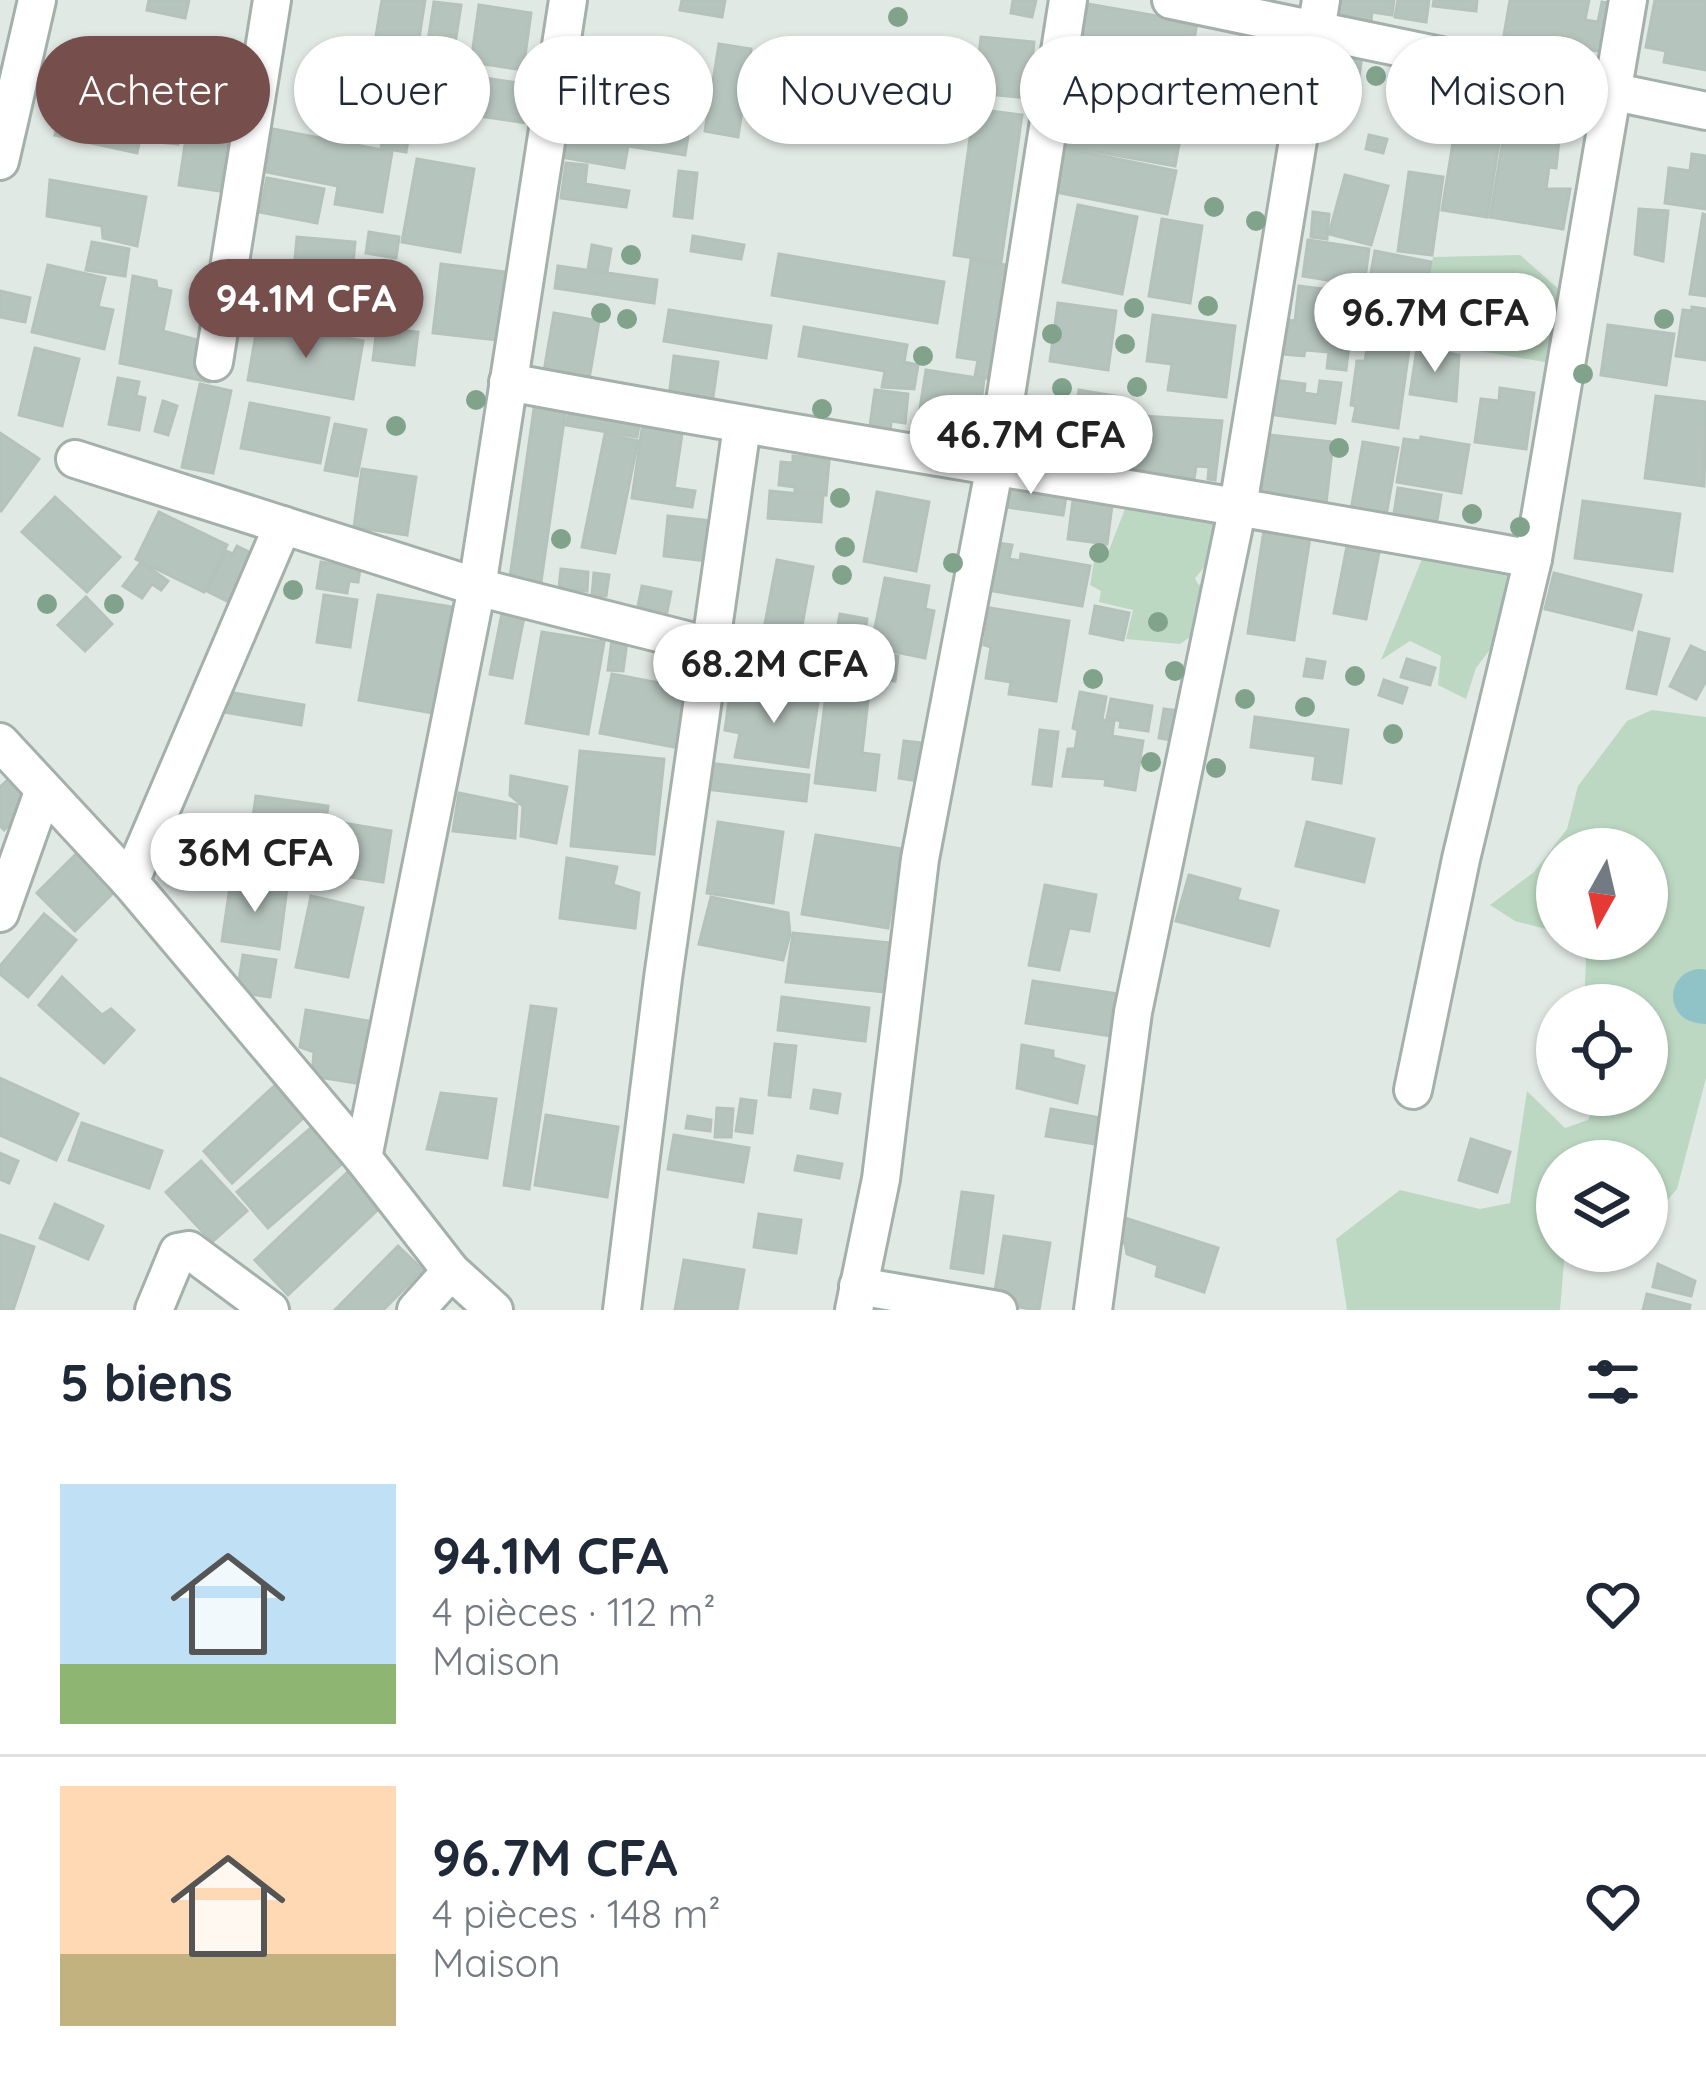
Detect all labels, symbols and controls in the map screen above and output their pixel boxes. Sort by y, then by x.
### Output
chip: Acheter [36,36,270,144]
chip: Louer [294,36,490,144]
chip: Filtres [514,36,713,144]
chip: Nouveau [737,36,996,144]
chip: Appartement [1020,36,1362,144]
chip: Maison [1386,36,1608,144]
pin: 94.1M CFA [169,259,443,361]
text: 94.1M CFA [216,273,396,322]
pin: 96.7M CFA [1298,273,1572,375]
text: 96.7M CFA [1341,287,1529,336]
pin: 46.7M CFA [894,395,1168,497]
text: 46.7M CFA [937,409,1125,458]
pin: 68.2M CFA [637,624,911,726]
text: 68.2M CFA [680,638,868,687]
pin: 36M CFA [144,813,366,915]
text: 36M CFA [177,827,333,876]
north arrow [1536,828,1668,960]
map controls [1536,828,1668,1272]
button: locate [1536,984,1668,1116]
button: layers [1536,1140,1668,1272]
icon: filters [1580,1349,1646,1415]
text: 5 biens [60,1350,233,1414]
text: 94.1M CFA [432,1523,669,1587]
icon: home [156,1532,300,1676]
icon: heart [1580,1571,1646,1637]
text: 4 pièces · 112 m² [432,1587,716,1636]
text: Maison [432,1636,561,1685]
text: 96.7M CFA [432,1825,678,1889]
icon: home [156,1834,300,1978]
icon: heart [1580,1873,1646,1939]
text: 4 pièces · 148 m² [432,1889,721,1938]
text: Maison [432,1938,561,1987]

